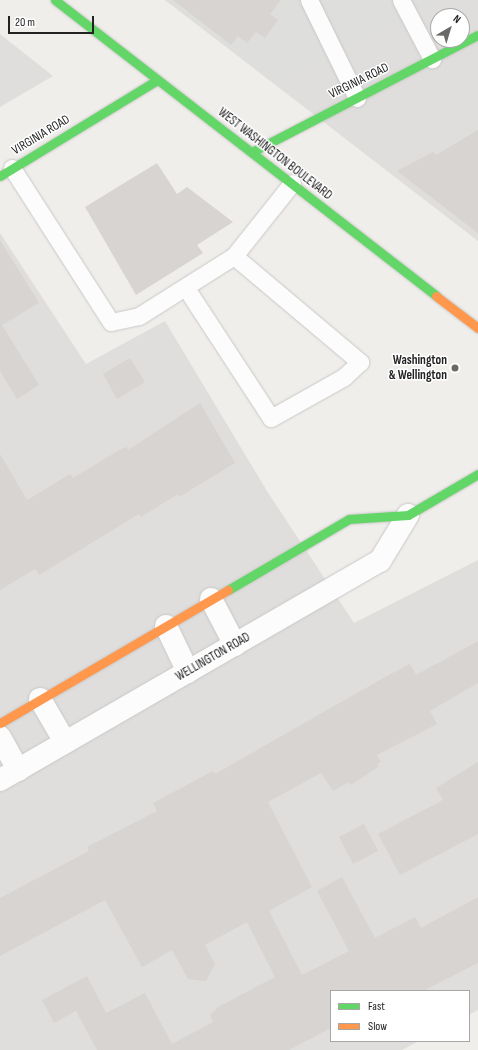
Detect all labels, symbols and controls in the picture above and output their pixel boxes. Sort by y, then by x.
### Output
scale bar [10,8,96,34]
north arrow [430,8,470,48]
text: N [451,12,463,26]
text: 20 m [15,15,35,30]
street label: VIRGINIA ROAD [327,60,391,102]
street label: WEST WASHINGTON BOULEVARD [215,105,335,203]
street label: VIRGINIA ROAD [9,112,73,158]
place label: Washington & Wellington [389,353,447,384]
marker: Washington & Wellington [450,363,460,373]
street label: WELLINGTON ROAD [173,629,253,685]
legend [330,990,470,1042]
text: Fast [368,999,385,1014]
text: Slow [368,1019,387,1034]

